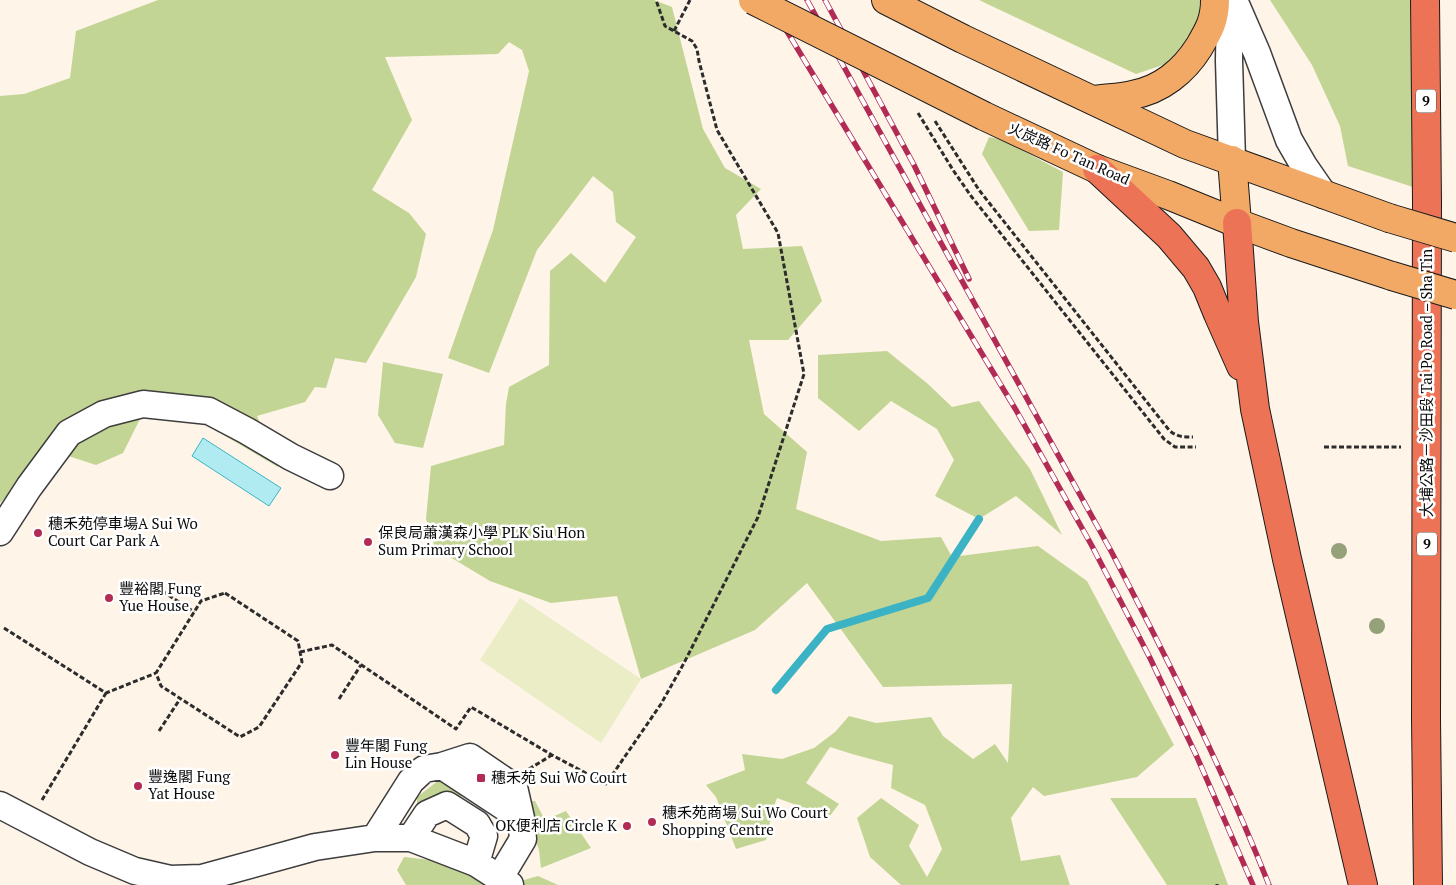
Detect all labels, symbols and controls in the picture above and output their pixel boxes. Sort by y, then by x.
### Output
road number: 9 [1416,90,1436,112]
street label: 火炭路 Fo Tan Road [1005,117,1133,189]
street label: 大埔公路－沙田段 Tai Po Road – Sha Tin [1416,249,1436,517]
place label: 穗禾苑停車場A Sui Wo Court Car Park A [48,513,198,550]
place label: 保良局蕭漢森小學 PLK Siu Hon Sum Primary School [378,522,585,559]
marker: 穗禾苑停車場A Sui Wo Court Car Park A [32,527,44,539]
road number: 9 [1417,532,1437,556]
marker: 保良局蕭漢森小學 PLK Siu Hon Sum Primary School [362,536,374,548]
place label: 豐裕閣 Fung Yue House [119,578,202,615]
marker: 豐裕閣 Fung Yue House [103,592,115,604]
place label: 豐年閣 Fung Lin House [345,735,428,772]
marker: 豐年閣 Fung Lin House [329,749,341,761]
place label: 豐逸閣 Fung Yat House [148,766,231,803]
place label: 穗禾苑 Sui Wo Court [491,767,627,787]
marker: 穗禾苑 Sui Wo Court [475,772,487,784]
marker: 豐逸閣 Fung Yat House [132,780,144,792]
place label: 穗禾苑商場 Sui Wo Court Shopping Centre [662,802,828,839]
place label: OK便利店 Circle K [495,815,617,835]
marker: 穗禾苑商場 Sui Wo Court Shopping Centre [646,816,658,828]
marker: OK便利店 Circle K [621,820,633,832]

